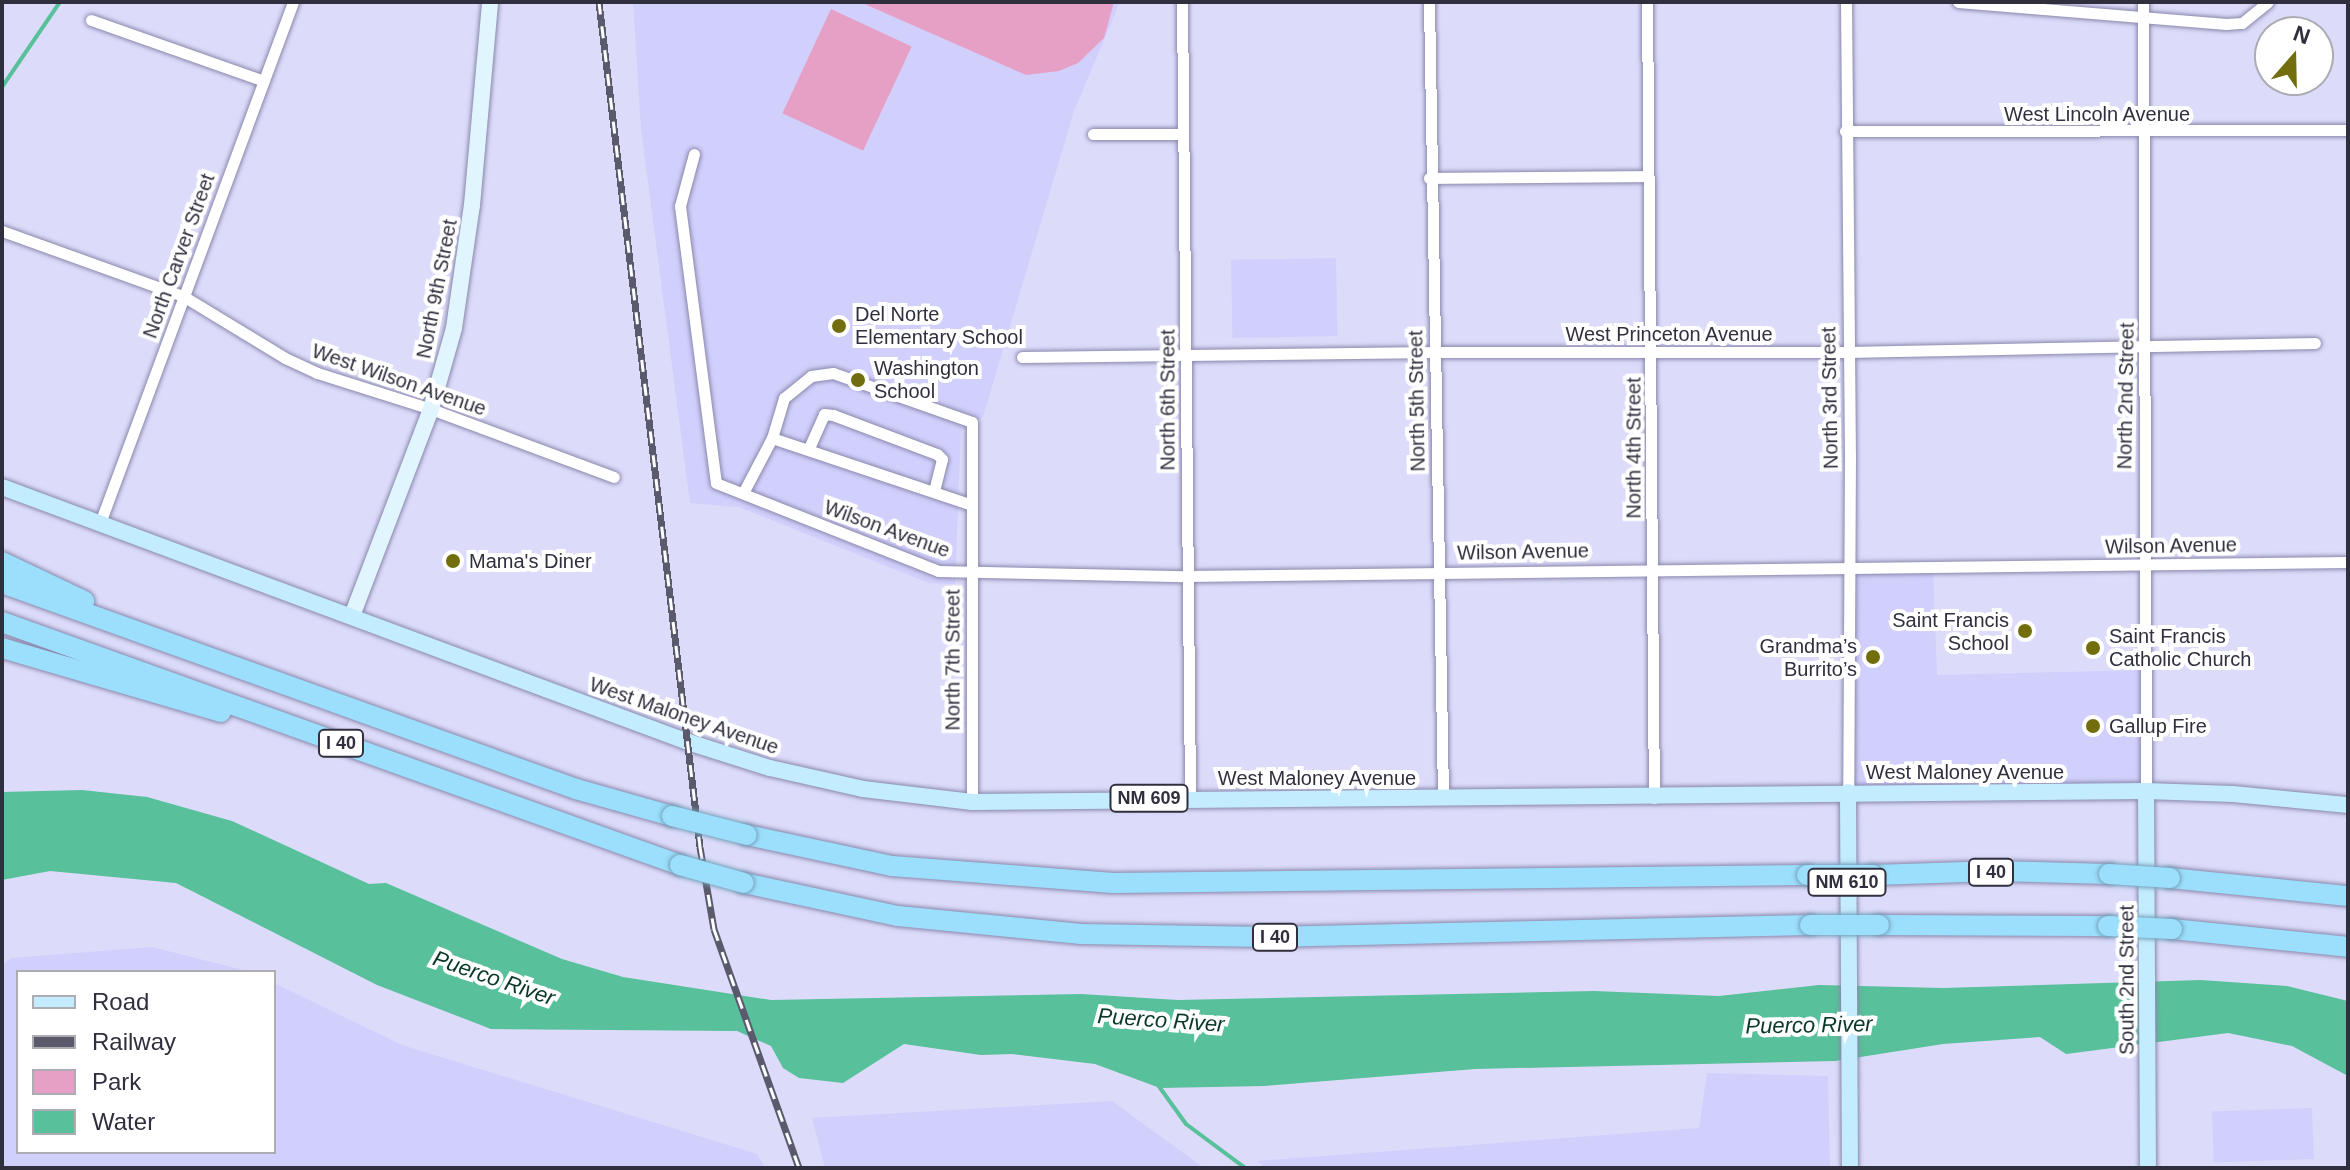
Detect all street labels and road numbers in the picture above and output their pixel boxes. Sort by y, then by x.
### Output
street label: West Lincoln Avenue [2003,102,2191,126]
street label: North Carver Street [138,170,220,342]
street label: North 9th Street [412,217,462,361]
street label: West Princeton Avenue [1565,322,1773,346]
street label: North 2nd Street [2113,322,2139,470]
street label: North 3rd Street [1817,327,1843,469]
street label: North 6th Street [1156,329,1180,471]
street label: North 5th Street [1404,330,1430,472]
street label: West Wilson Avenue [308,339,490,421]
street label: North 4th Street [1622,377,1646,519]
street label: Wilson Avenue [820,495,954,563]
street label: Wilson Avenue [2104,533,2238,559]
street label: Wilson Avenue [1456,539,1590,565]
street label: North 7th Street [941,589,965,731]
street label: West Maloney Avenue [586,672,782,760]
road number: I 40 [317,729,365,757]
street label: West Maloney Avenue [1865,760,2065,784]
street label: West Maloney Avenue [1217,766,1417,790]
road number: NM 609 [1109,784,1189,812]
road number: I 40 [1967,858,2015,886]
road number: NM 610 [1807,868,1887,896]
street label: South 2nd Street [2115,905,2139,1055]
road number: I 40 [1251,923,1299,951]

